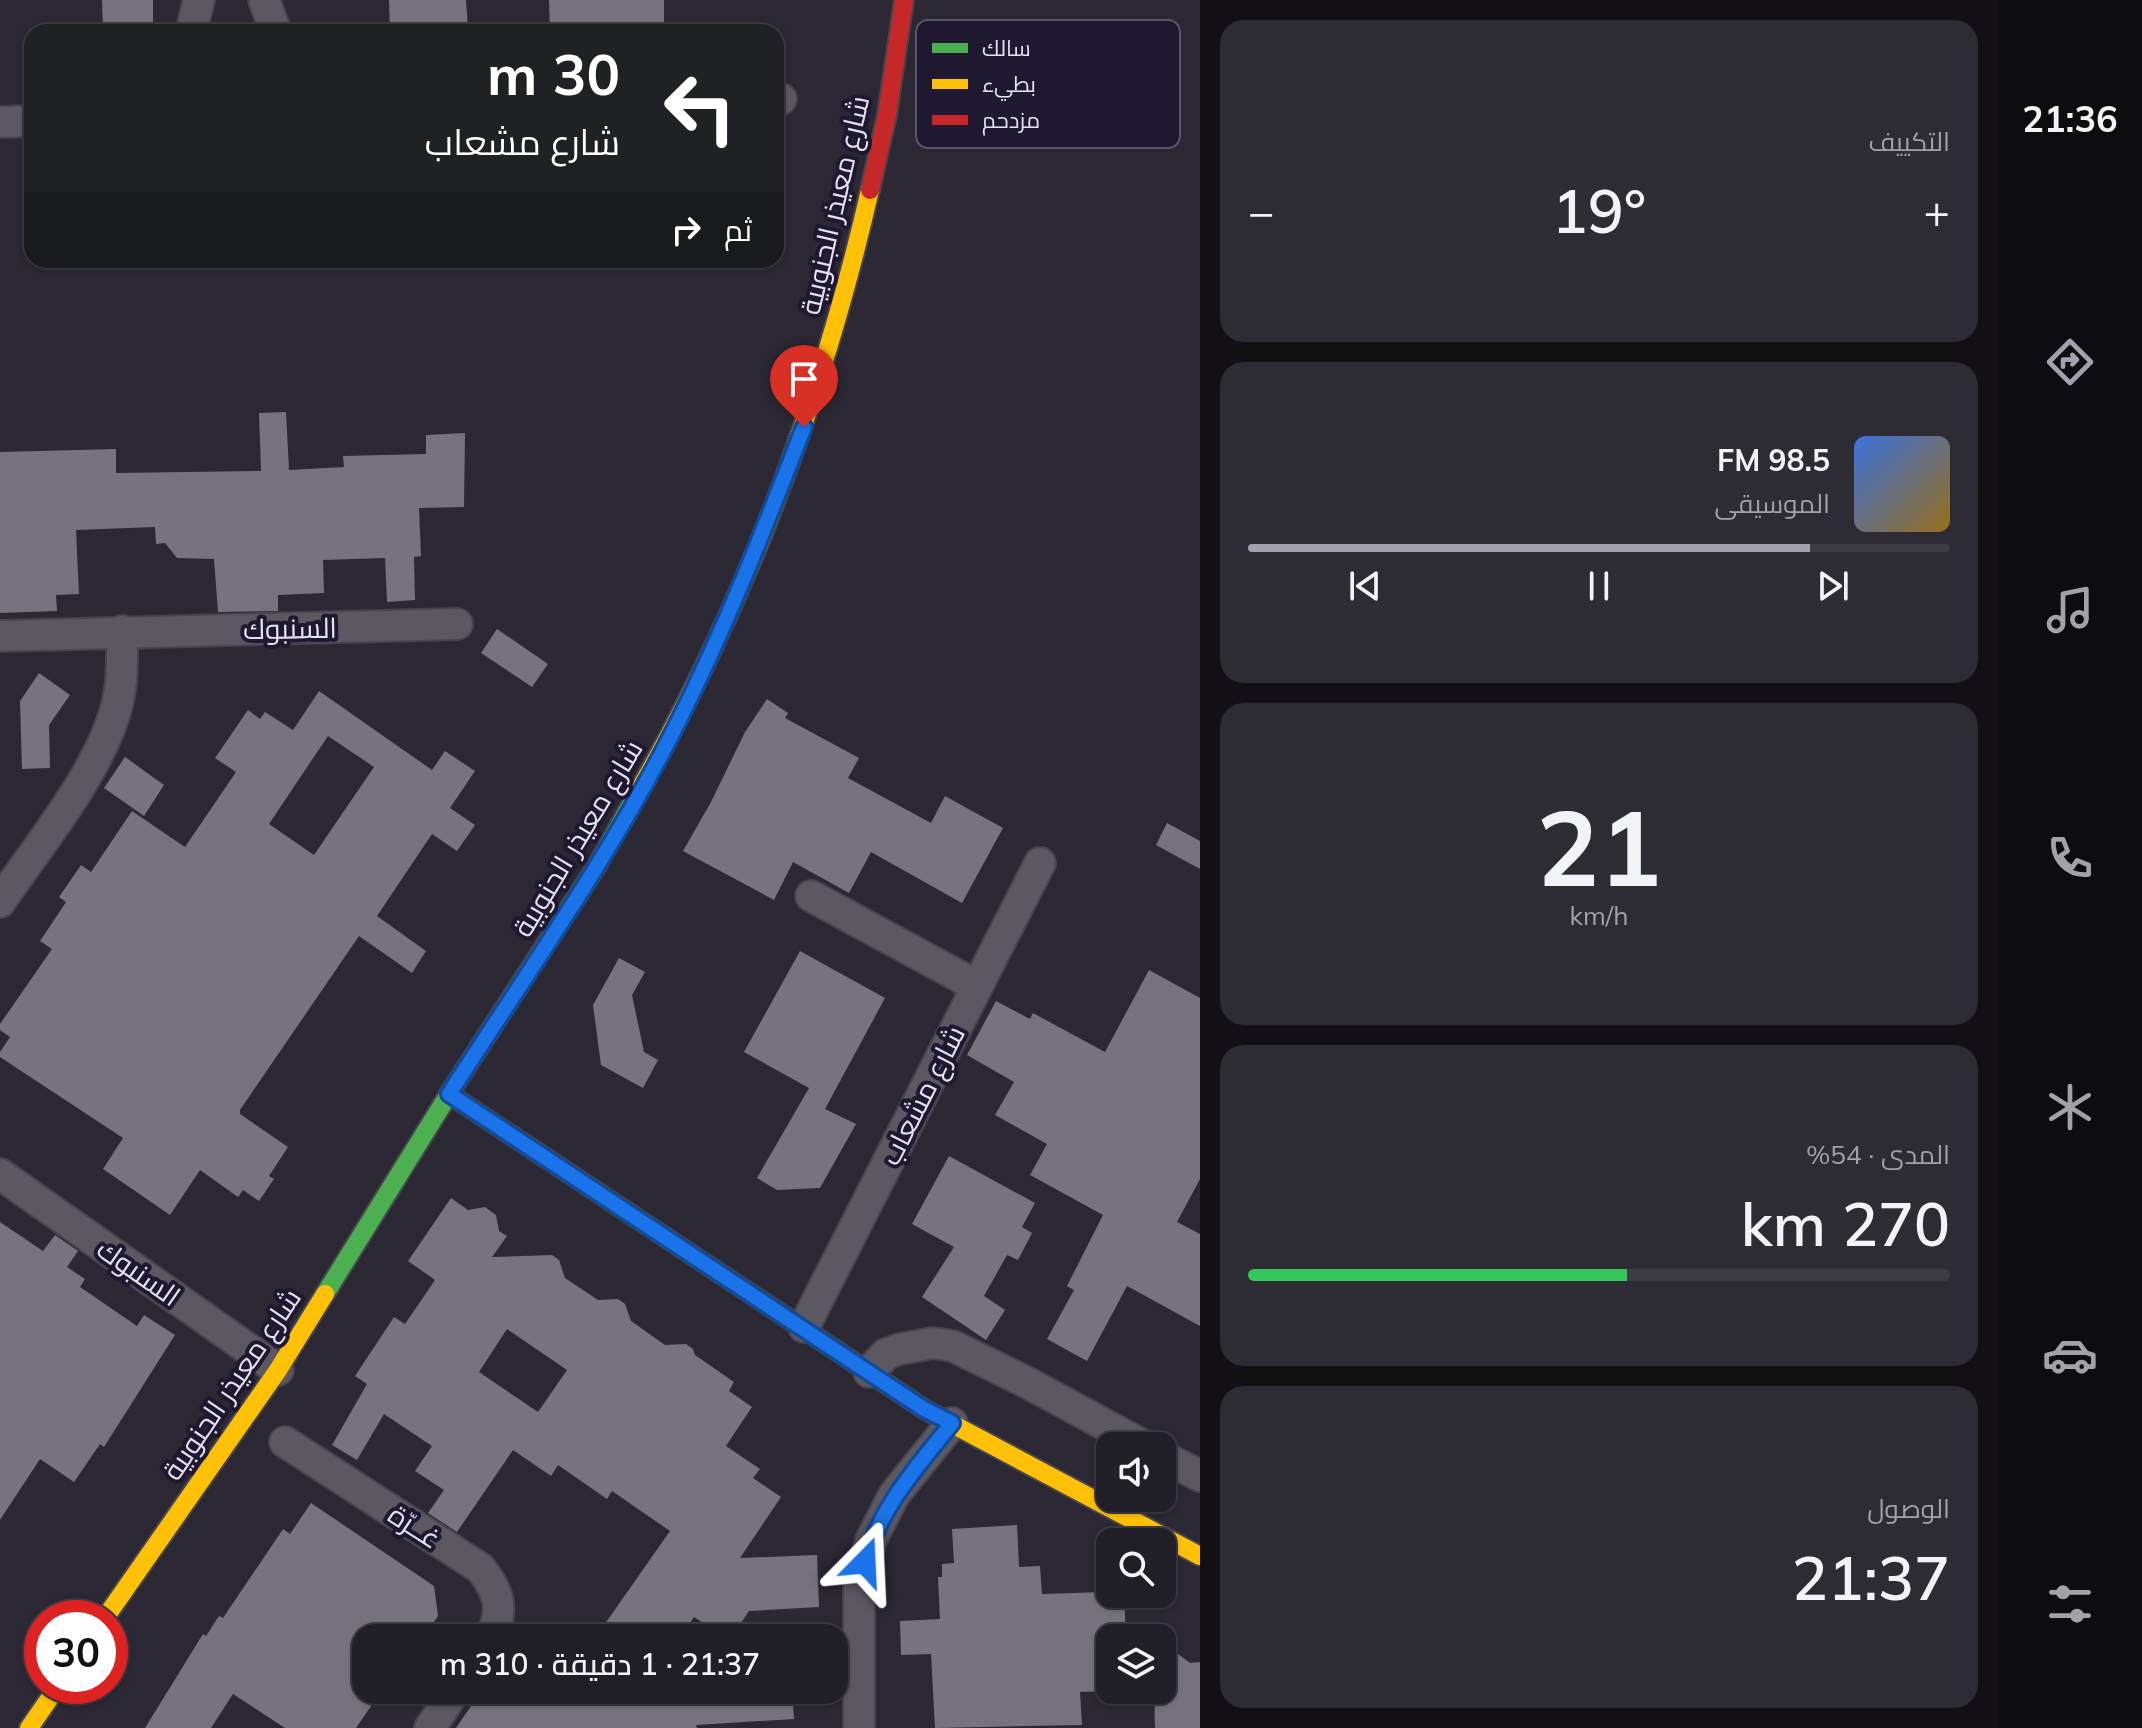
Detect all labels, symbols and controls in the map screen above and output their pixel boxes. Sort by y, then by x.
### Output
legend [916,20,1180,148]
text: سالك [982,34,1031,62]
text: 30 m [487,39,620,109]
icon: left [648,56,752,160]
text: بطيء [982,70,1036,101]
street label: شارع معيذر الجنوبية [792,92,878,318]
text: 21:36 [2022,96,2118,141]
text: مزدحم [982,106,1040,136]
text: شارع مشعاب [425,119,620,164]
text: التكييف [1868,125,1950,158]
text: 19° [1552,173,1646,248]
text: − [1248,184,1274,239]
text: + [1924,184,1950,239]
icon: right [664,208,708,252]
text: ثم [724,211,752,249]
icon: directions [2042,334,2098,390]
pin [770,345,838,427]
icon: arrive [782,357,826,401]
text: 98.5 FM [1717,441,1830,479]
text: الموسيقى [1715,487,1830,520]
icon: previous [1343,564,1387,608]
icon: pause [1577,564,1621,608]
icon: next [1811,564,1855,608]
icon: music [2042,582,2098,638]
street label: السنبوك [243,610,337,646]
street label: شارع معيذر الجنوبية [504,733,651,944]
text: 21 [1537,781,1661,912]
icon: phone [2042,830,2098,886]
text: km/h [1570,899,1628,932]
street label: شارع مشعاب [872,1019,974,1171]
icon: climate [2042,1079,2098,1135]
text: المدى · 54% [1806,1138,1950,1171]
text: 270 km [1741,1186,1950,1261]
street label: السنبوك [90,1231,188,1313]
street label: شارع معيذر الجنوبية [154,1282,310,1488]
icon: car [2042,1327,2098,1383]
map controls [1096,1432,1176,1704]
button: sound [1096,1432,1176,1512]
text: الوصول [1867,1492,1950,1525]
street label: غــرّة [382,1496,448,1556]
position arrow [823,1520,907,1604]
button: search [1096,1528,1176,1608]
text: 21:37 [1792,1540,1950,1615]
icon: filters [2042,1576,2098,1632]
speed limit sign: 30 [24,1600,128,1704]
button: layers [1096,1624,1176,1704]
text: 21:37 · 1 دقيقة · 310 m [440,1645,760,1683]

